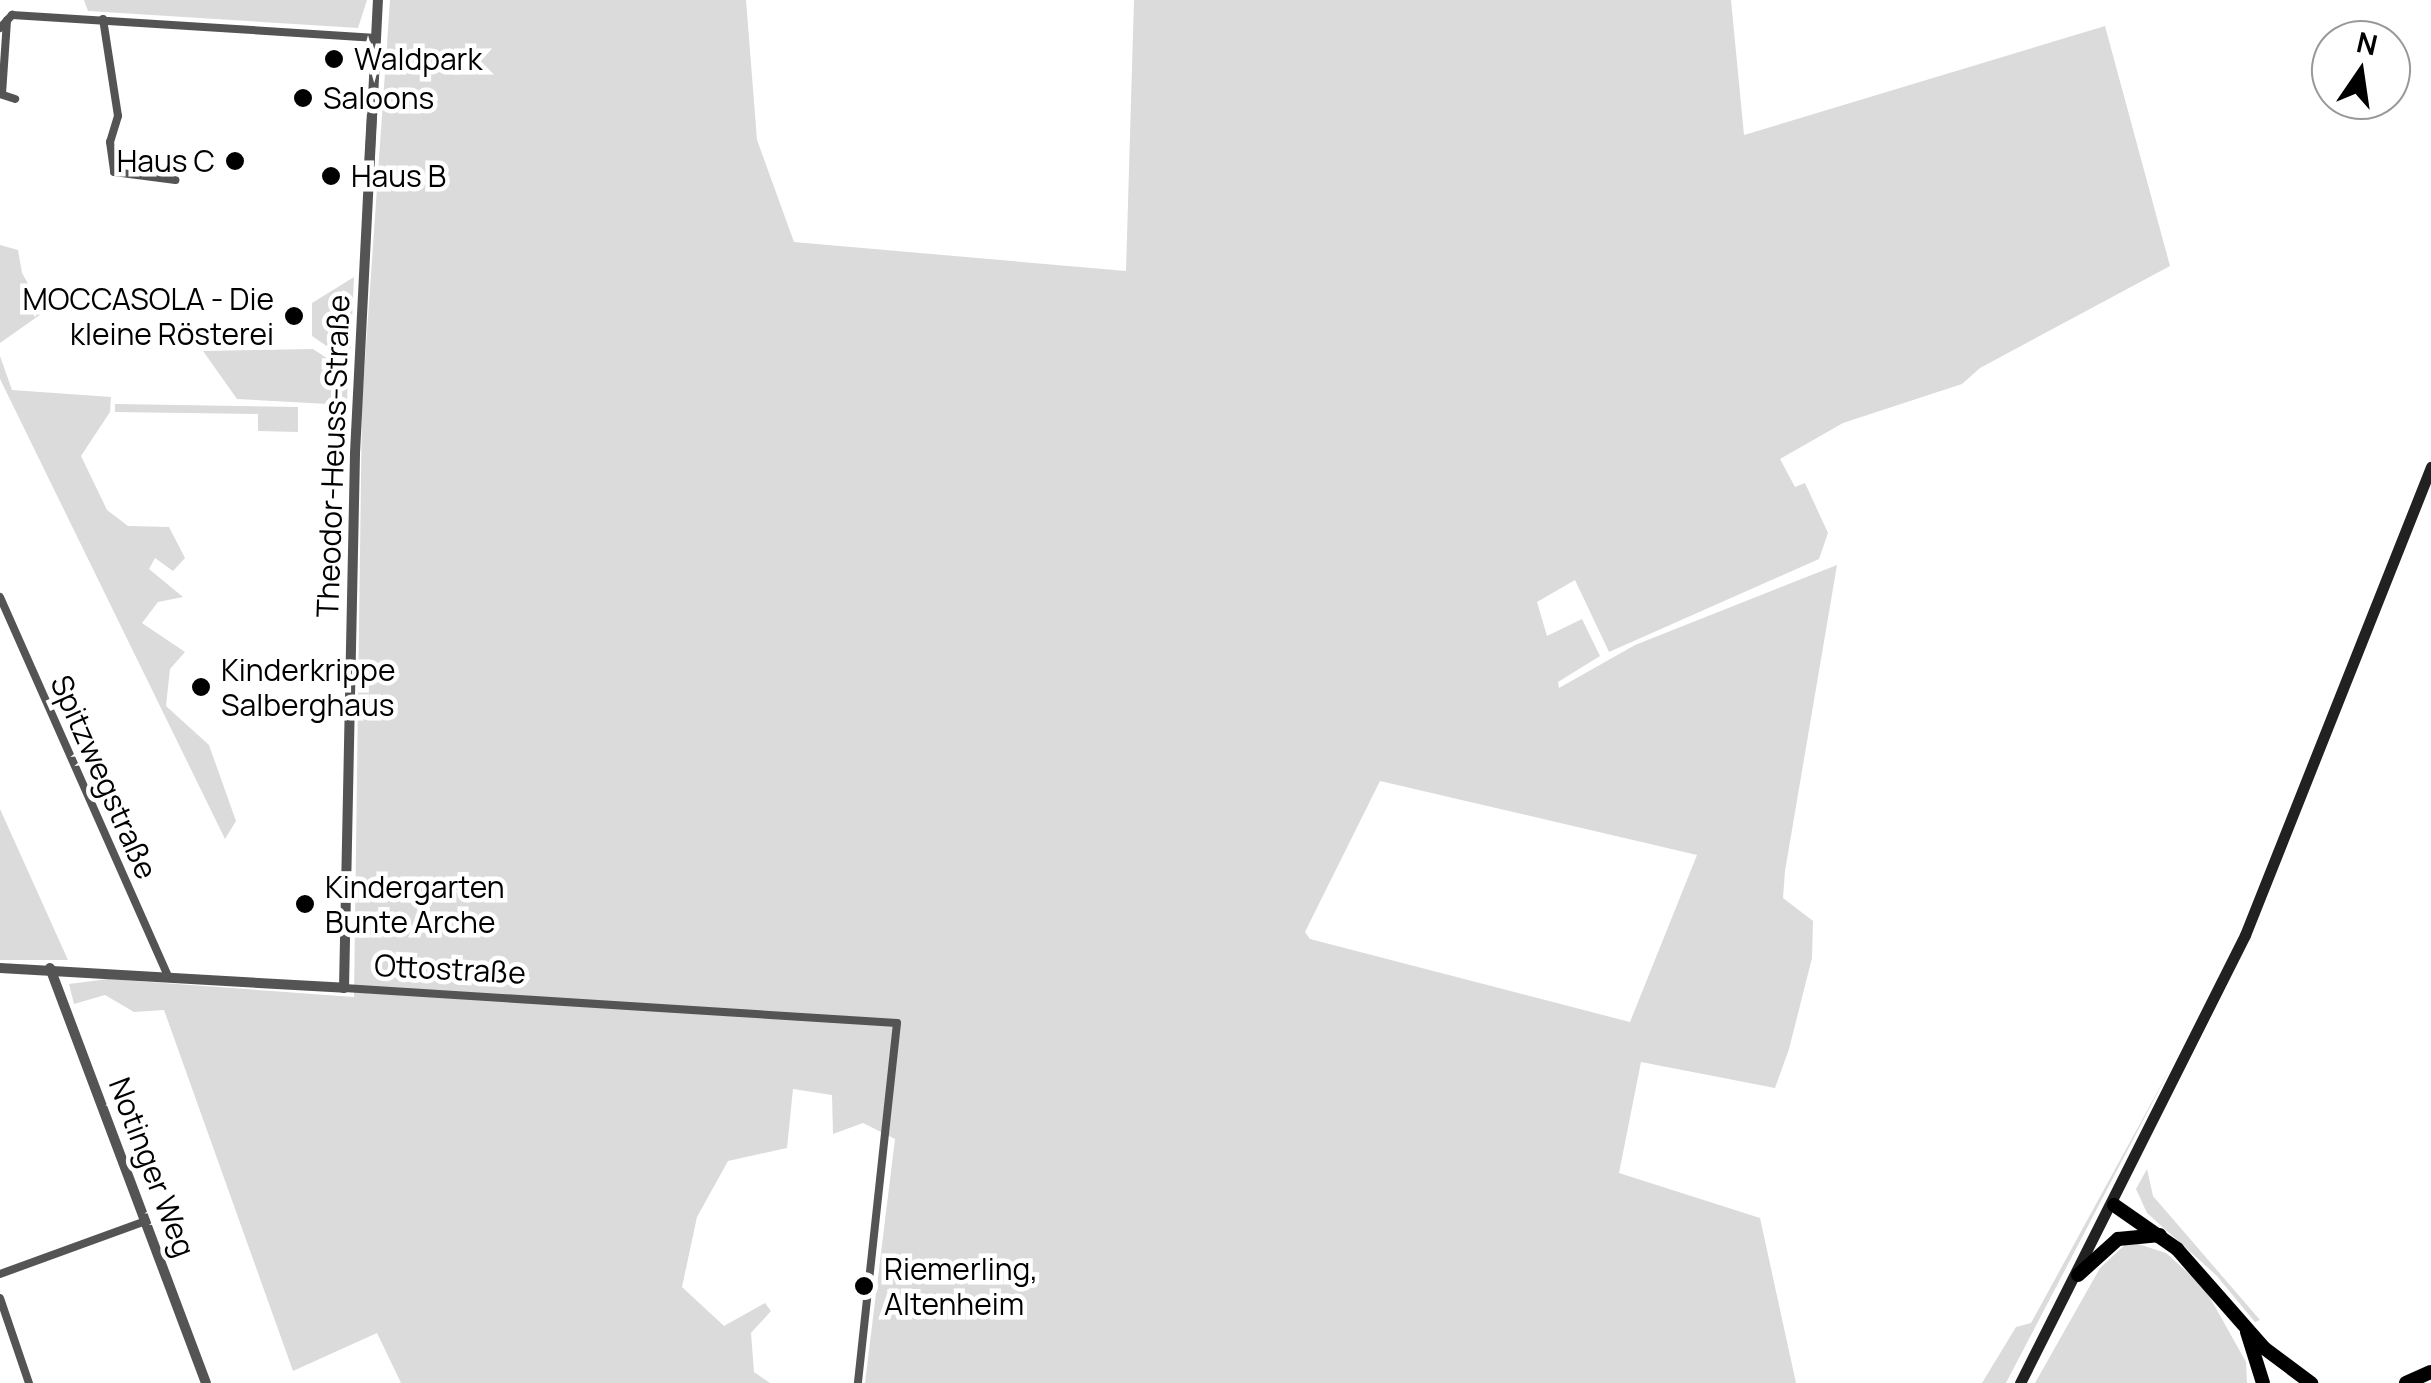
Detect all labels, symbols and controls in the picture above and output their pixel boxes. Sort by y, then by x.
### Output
north arrow [2311,20,2411,120]
text: N [2353,22,2381,63]
place label: Waldpark [354,41,482,77]
marker: Waldpark [323,48,345,70]
place label: Saloons [323,80,434,116]
marker: Saloons [292,87,314,109]
place label: Haus C [117,143,215,179]
marker: Haus C [224,150,246,172]
place label: Haus B [351,158,446,194]
marker: Haus B [320,165,342,187]
place label: MOCCASOLA - Die kleine Rösterei [23,281,274,352]
street label: Theodor-Heuss-Straße [309,294,357,618]
marker: MOCCASOLA - Die kleine Rösterei [283,305,305,327]
place label: Kinderkrippe Salberghaus [221,652,395,722]
street label: Spitzwegstraße [43,670,165,884]
marker: Kinderkrippe Salberghaus [190,676,212,698]
place label: Kindergarten Bunte Arche [325,869,505,940]
marker: Kindergarten Bunte Arche [294,893,316,915]
street label: Ottostraße [373,947,527,991]
street label: Notinger Weg [101,1072,203,1262]
place label: Riemerling, Altenheim [884,1251,1038,1322]
marker: Riemerling, Altenheim [853,1275,875,1297]

